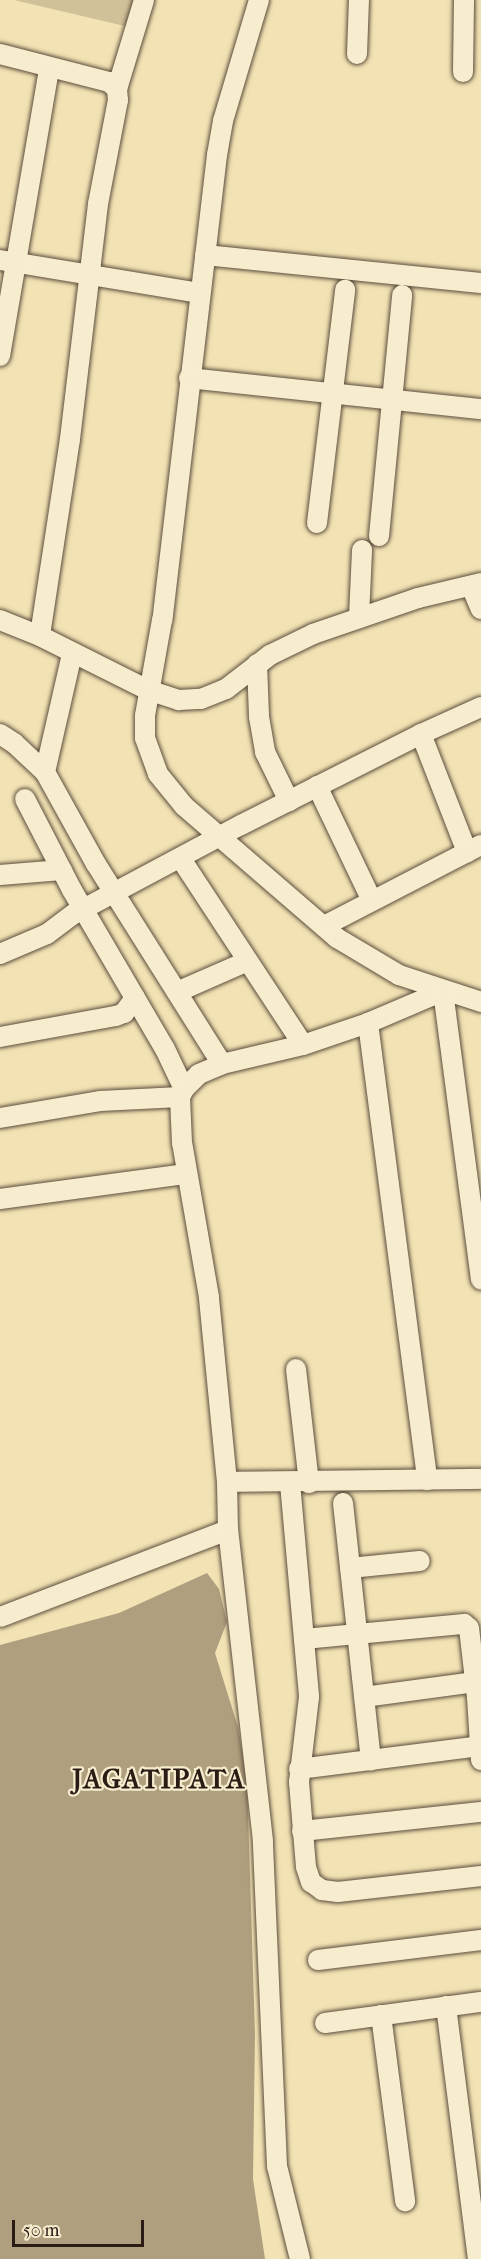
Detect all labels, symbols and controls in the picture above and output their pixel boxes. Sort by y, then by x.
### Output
district label: JAGATIPATA [72,1764,246,1796]
scale bar [15,2208,147,2246]
text: 50 m [23,2220,59,2241]

